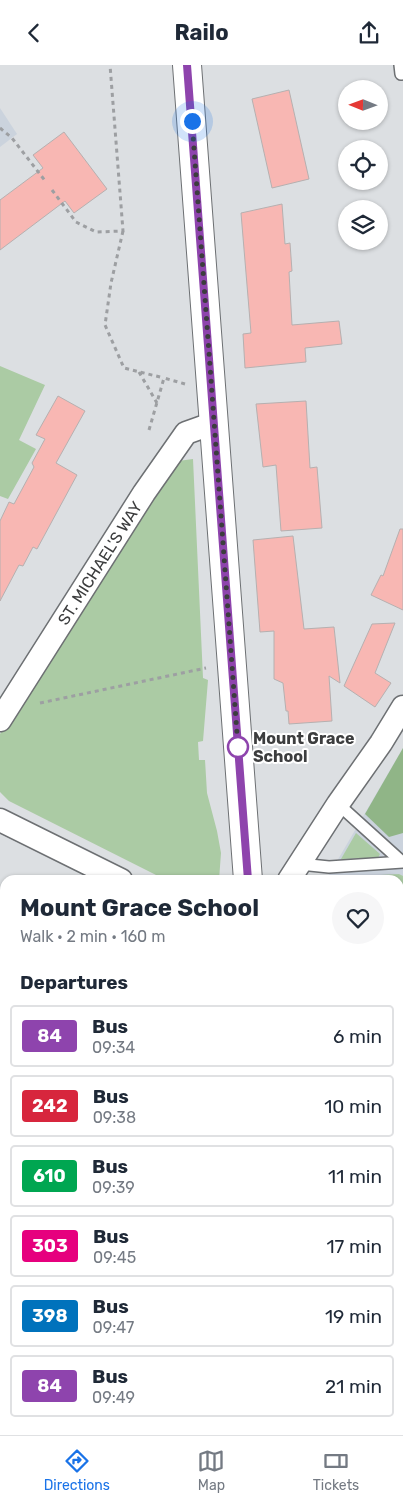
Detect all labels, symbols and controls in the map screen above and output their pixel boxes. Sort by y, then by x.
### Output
icon: back [20,19,48,47]
text: Railo [174,19,229,46]
icon: share [355,19,383,47]
north arrow [338,80,388,130]
map controls [338,80,388,250]
your location [180,109,205,134]
button: locate [338,140,388,190]
button: layers [338,200,388,250]
street label: ST. MICHAEL'S WAY [53,498,146,628]
place label: Mount Grace School [253,729,354,766]
marker: Mount Grace School [227,736,249,758]
button: heart [332,892,384,944]
text: Mount Grace School [20,894,259,922]
text: Walk · 2 min · 160 m [20,927,165,946]
text: Departures [20,971,128,994]
text: Bus [92,1015,128,1038]
text: 84 [37,1025,62,1047]
text: 6 min [333,1025,382,1048]
text: 09:34 [92,1038,135,1057]
text: Bus [93,1085,129,1108]
text: 242 [32,1095,68,1117]
text: 10 min [324,1095,382,1118]
text: 09:38 [93,1108,136,1127]
text: Bus [92,1155,128,1178]
text: 610 [33,1165,66,1187]
text: 11 min [328,1165,382,1188]
text: 09:39 [92,1178,135,1197]
text: Bus [93,1225,129,1248]
text: 303 [32,1235,68,1257]
text: 17 min [326,1235,382,1258]
text: 09:45 [93,1248,136,1267]
text: Bus [93,1295,129,1318]
text: 398 [32,1305,68,1327]
text: 19 min [325,1305,382,1328]
text: 09:47 [93,1318,134,1337]
text: Bus [92,1365,128,1388]
text: 84 [37,1375,62,1397]
text: 21 min [325,1375,382,1398]
text: 09:49 [92,1388,135,1407]
tab: Directions [44,1447,110,1494]
tab: Map [197,1447,225,1494]
tab: Tickets [313,1447,359,1494]

